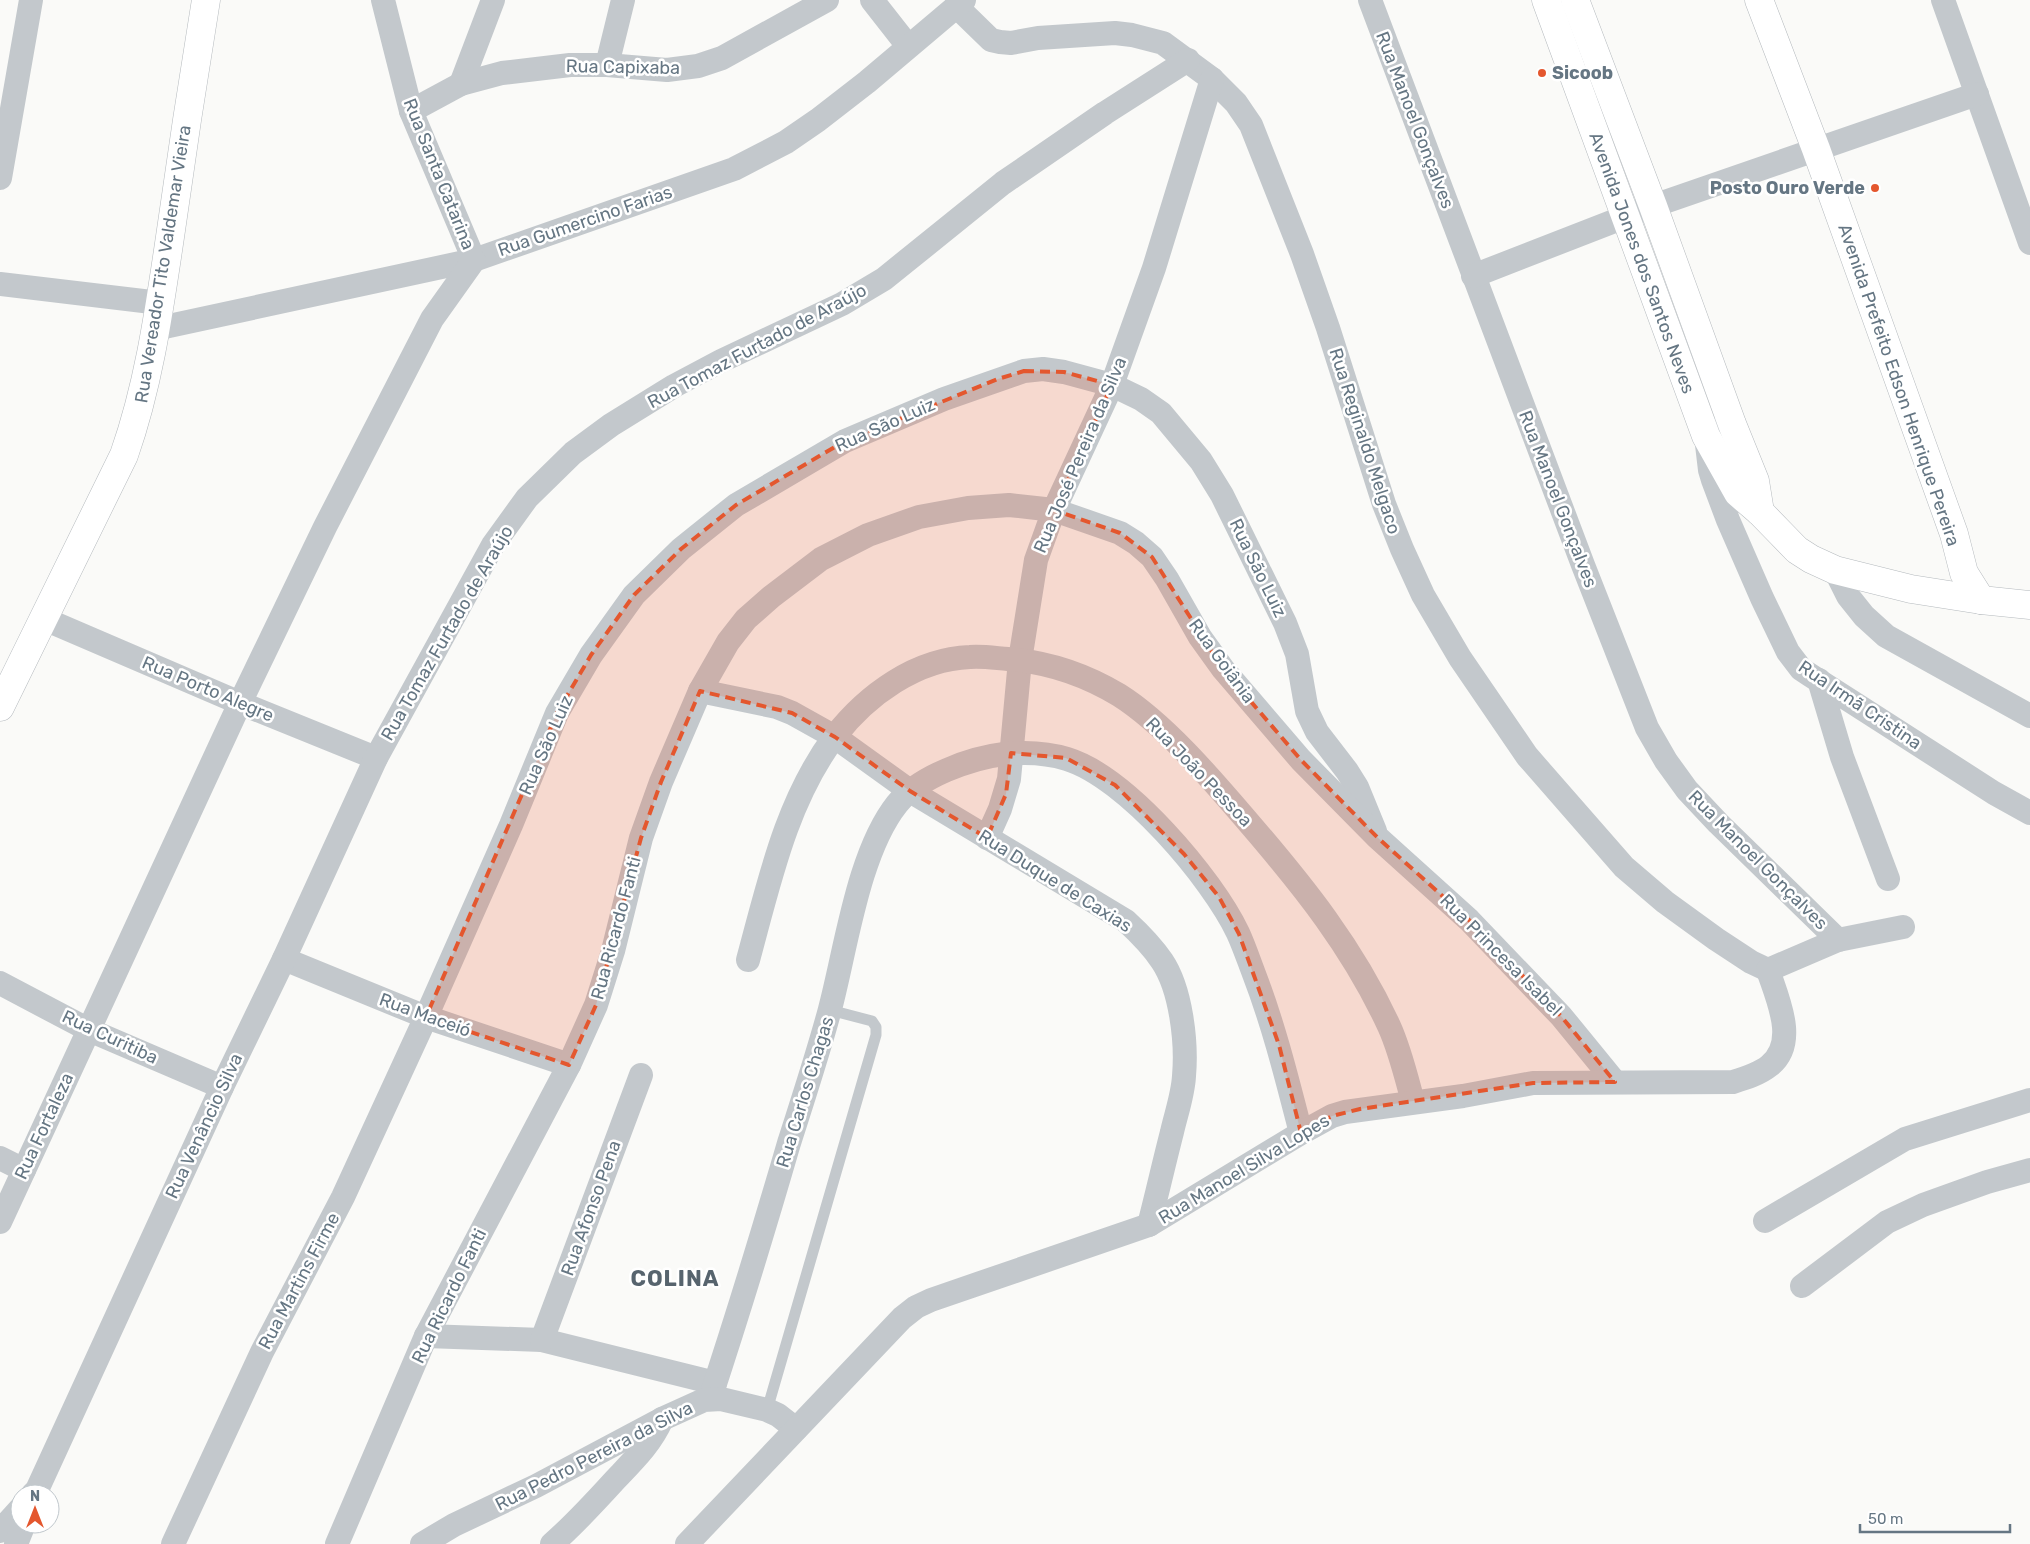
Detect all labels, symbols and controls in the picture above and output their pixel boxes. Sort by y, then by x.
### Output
street label: Rua Manoel Gonçalves [1371,28,1459,212]
street label: Rua Capixaba [566,55,680,79]
place label: Sicoob [1552,62,1613,84]
marker: Sicoob [1536,67,1548,79]
street label: Rua Santa Catarina [399,95,479,253]
street label: Rua Vereador Tito Valdemar Vieira [130,124,196,404]
street label: Avenida Jones dos Santos Neves [1584,129,1700,397]
place label: Posto Ouro Verde [1710,177,1865,199]
street label: Rua Gumercino Farias [495,181,675,261]
marker: Posto Ouro Verde [1869,182,1881,194]
street label: Avenida Prefeito Edson Henrique Pereira [1833,221,1965,549]
street label: Rua Tomaz Furtado de Araújo [644,279,870,413]
street label: Rua Reginaldo Melgaco [1325,345,1405,537]
street label: Rua José Pereira da Silva [1029,354,1131,556]
street label: Rua São Luiz [832,393,938,457]
street label: Rua Manoel Gonçalves [1514,407,1602,591]
street label: Rua São Luiz [1225,515,1291,621]
street label: Rua Tomaz Furtado de Araújo [376,522,518,744]
street label: Rua Goiânia [1184,614,1260,708]
street label: Rua Porto Alegre [139,651,277,727]
street label: Rua Irmã Cristina [1794,656,1926,754]
street label: Rua São Luiz [514,692,578,798]
street label: Rua João Pessoa [1141,713,1257,831]
street label: Rua Manoel Gonçalves [1684,786,1832,934]
street label: Rua Duque de Caxias [974,825,1136,937]
street label: Rua Ricardo Fanti [586,854,646,1002]
street label: Rua Princesa Isabel [1435,889,1567,1021]
street label: Rua Maceió [376,988,474,1042]
street label: Rua Curitiba [59,1005,161,1069]
street label: Rua Carlos Chagas [772,1014,838,1170]
street label: Rua Venâncio Silva [161,1050,247,1202]
street label: Rua Fortaleza [10,1069,78,1183]
street label: Rua Manoel Silva Lopes [1155,1109,1333,1229]
street label: Rua Afonso Pena [556,1137,626,1279]
street label: Rua Martins Firme [254,1209,344,1353]
street label: Rua Ricardo Fanti [407,1225,491,1367]
district label: COLINA [631,1265,719,1292]
street label: Rua Pedro Pereira da Silva [492,1397,696,1515]
north arrow [10,1484,60,1534]
text: N [30,1488,40,1505]
scale bar [1860,1502,2010,1534]
text: 50 m [1868,1510,1903,1528]

